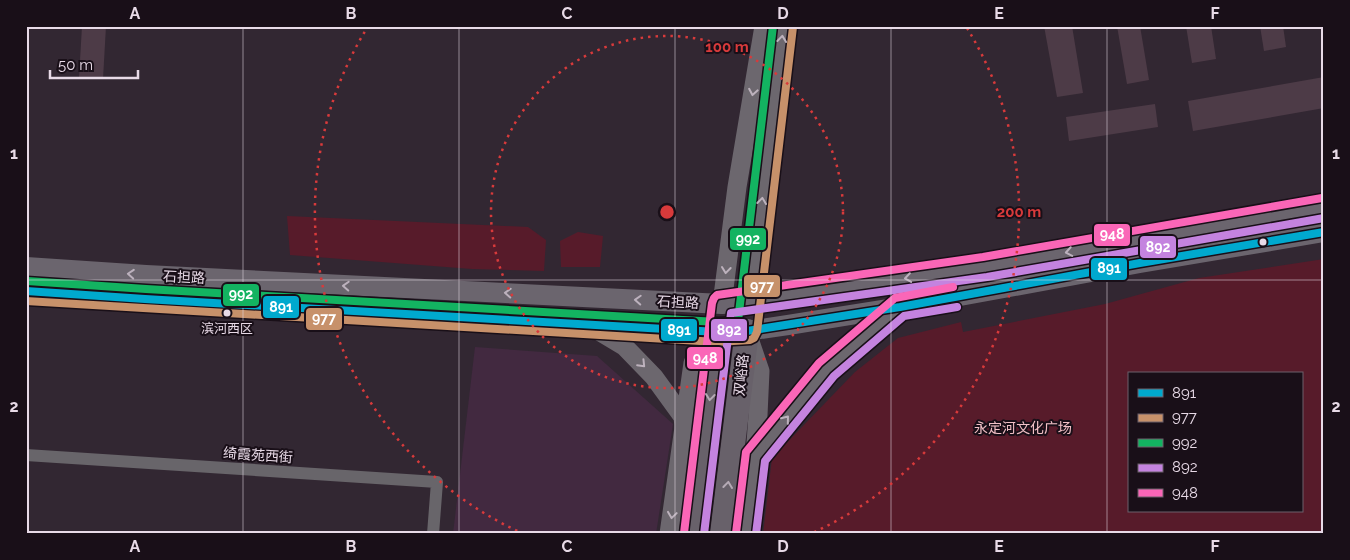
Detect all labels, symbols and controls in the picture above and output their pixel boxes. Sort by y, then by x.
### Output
text: A [130,4,141,23]
text: B [346,4,357,23]
text: C [562,4,573,23]
text: D [777,4,789,23]
text: E [994,4,1004,23]
text: F [1210,4,1220,23]
one-way arrow [776,35,787,43]
text: 100 m [705,38,749,56]
scale bar [50,48,138,80]
text: 50 m [58,56,93,74]
one-way arrow [749,87,759,96]
text: 1 [10,144,18,163]
text: 1 [1332,144,1340,163]
one-way arrow [756,196,767,204]
centre of rings [658,203,676,221]
text: 200 m [997,203,1041,221]
line badge: 948 [1093,223,1131,247]
text: 948 [1100,226,1124,242]
line badge: 992 [729,227,767,251]
text: 992 [736,231,760,247]
line badge: 892 [1139,235,1177,259]
unlabelled marker [1258,237,1268,247]
text: 892 [1146,239,1170,255]
one-way arrow [1064,246,1073,256]
line badge: 891 [1090,257,1128,281]
text: 891 [1097,260,1121,276]
one-way arrow [721,266,732,274]
street label: 石担路 [163,268,205,286]
one-way arrow [127,269,135,280]
one-way arrow [904,272,912,283]
line badge: 977 [743,274,781,298]
text: 977 [750,278,774,294]
one-way arrow [342,280,350,291]
line badge: 992 [222,283,260,307]
text: 992 [229,286,253,302]
one-way arrow [504,288,512,299]
street label: 石担路 [657,293,699,311]
one-way arrow [634,294,642,305]
line badge: 891 [262,295,300,319]
text: 891 [269,299,293,315]
line badge: 977 [305,307,343,331]
marker: 滨河西区 [222,308,232,318]
text: 977 [312,310,336,326]
line badge: 891 [660,318,698,342]
line badge: 892 [710,318,748,342]
place label: 滨河西区 [201,321,253,336]
text: 891 [667,322,691,338]
text: 892 [717,322,741,338]
line badge: 948 [686,346,724,370]
text: 948 [693,350,717,366]
street label: 双峪路 [731,353,751,397]
one-way arrow [636,359,645,368]
legend [1128,372,1302,512]
text: 891 [1172,384,1197,402]
one-way arrow [705,394,716,402]
text: 2 [9,397,19,416]
text: 2 [1331,397,1341,416]
text: 977 [1172,408,1197,426]
one-way arrow [780,416,788,425]
park label: 永定河文化广场 [974,420,1072,436]
text: 992 [1172,434,1198,452]
street label: 绮霞苑西街 [223,445,293,465]
text: 892 [1172,458,1198,476]
one-way arrow [722,481,733,489]
text: 948 [1172,484,1198,502]
one-way arrow [667,511,678,519]
text: A [130,537,141,556]
text: B [346,537,357,556]
text: C [562,537,573,556]
text: D [777,537,789,556]
text: E [994,537,1004,556]
text: F [1210,537,1220,556]

